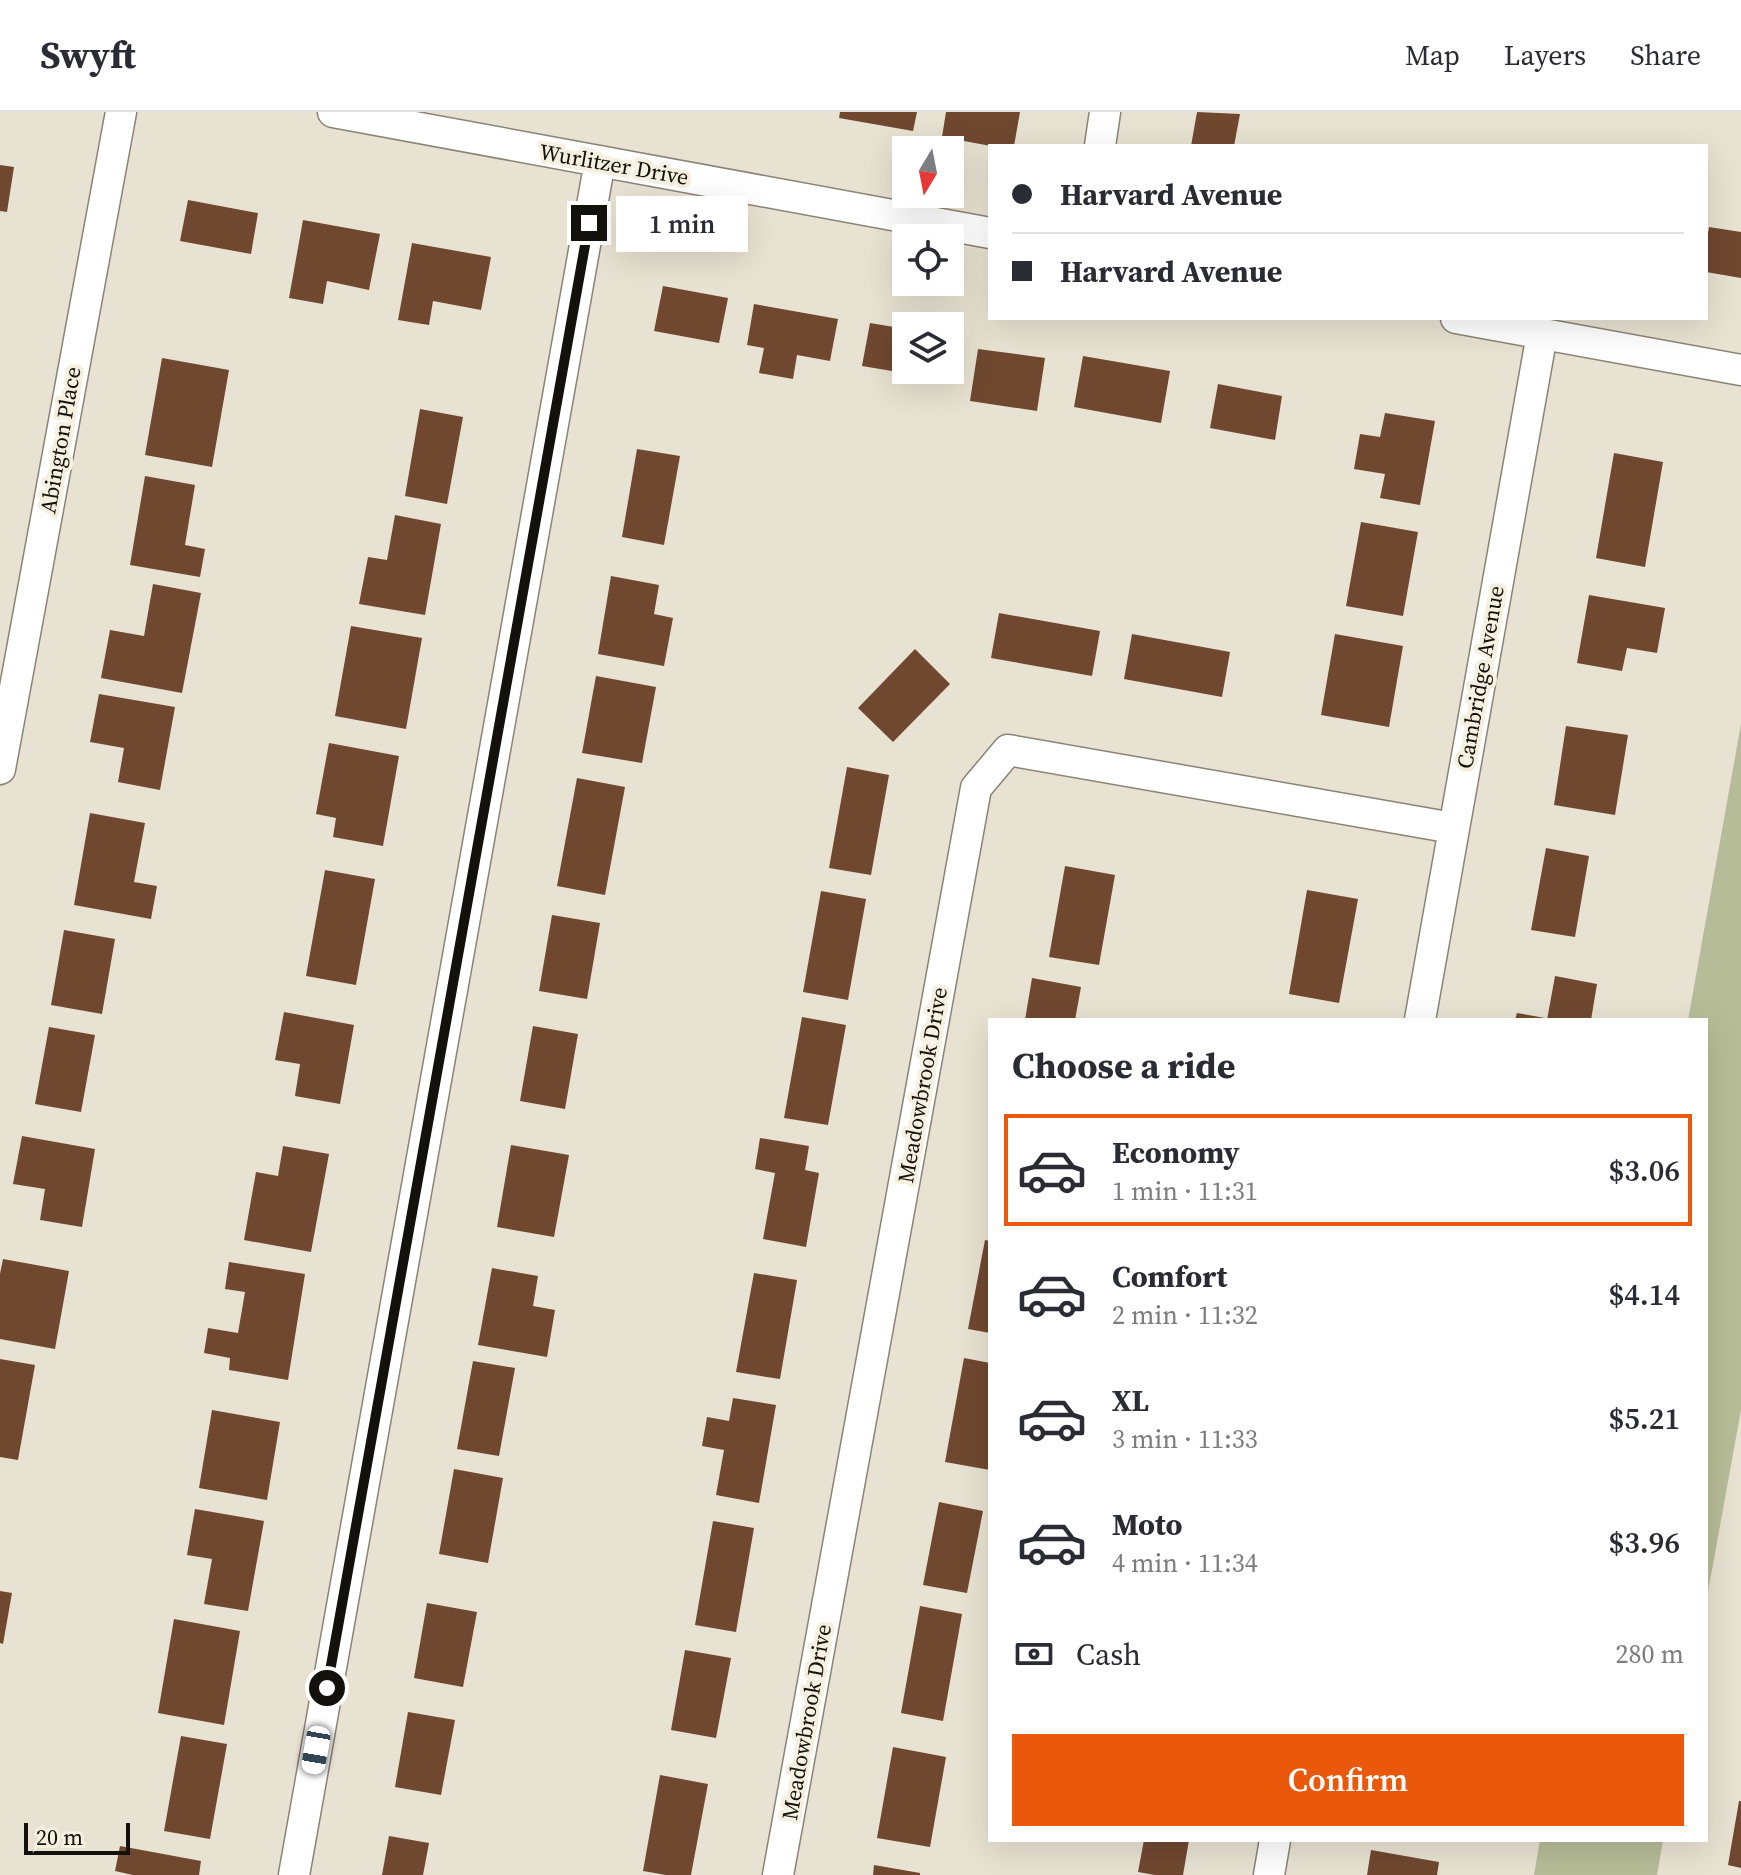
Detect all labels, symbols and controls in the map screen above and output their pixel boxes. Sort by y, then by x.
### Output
text: Swyft [40,29,136,81]
text: Map [1405,36,1460,74]
text: Layers [1504,36,1586,74]
text: Share [1630,36,1701,74]
street label: Wurlitzer Drive [537,136,691,192]
north arrow [892,136,964,208]
map controls [892,136,964,384]
text: Harvard Avenue [1060,174,1282,215]
callout: 1 min [617,195,749,251]
route end [571,205,607,241]
text: 1 min [649,206,715,242]
button: locate [892,224,964,296]
text: Harvard Avenue [1060,251,1282,292]
button: layers [892,312,964,384]
street label: Abington Place [32,364,88,516]
street label: Cambridge Avenue [1449,583,1511,771]
street label: Meadowbrook Drive [890,985,954,1185]
text: Choose a ride [1012,1041,1235,1090]
text: Economy [1112,1132,1240,1173]
icon: car [1016,1134,1088,1206]
text: $3.06 [1609,1150,1680,1191]
text: 1 min · 11:31 [1112,1173,1258,1209]
text: Comfort [1112,1256,1227,1297]
icon: car [1016,1258,1088,1330]
text: $4.14 [1609,1274,1680,1315]
text: 2 min · 11:32 [1112,1297,1258,1333]
text: XL [1112,1380,1149,1421]
icon: car [1016,1382,1088,1454]
text: $5.21 [1609,1398,1680,1439]
text: 3 min · 11:33 [1112,1421,1258,1457]
text: Moto [1112,1504,1183,1545]
icon: car [1016,1506,1088,1578]
text: $3.96 [1609,1522,1680,1563]
text: 4 min · 11:34 [1112,1545,1258,1581]
street label: Meadowbrook Drive [774,1622,838,1822]
icon: cash [1012,1632,1056,1676]
text: Cash [1076,1634,1141,1675]
text: 280 m [1616,1636,1684,1672]
route start [309,1670,345,1706]
car [300,1724,332,1776]
button: Confirm [1012,1734,1684,1826]
scale bar [24,1819,130,1855]
text: 20 m [36,1822,83,1852]

